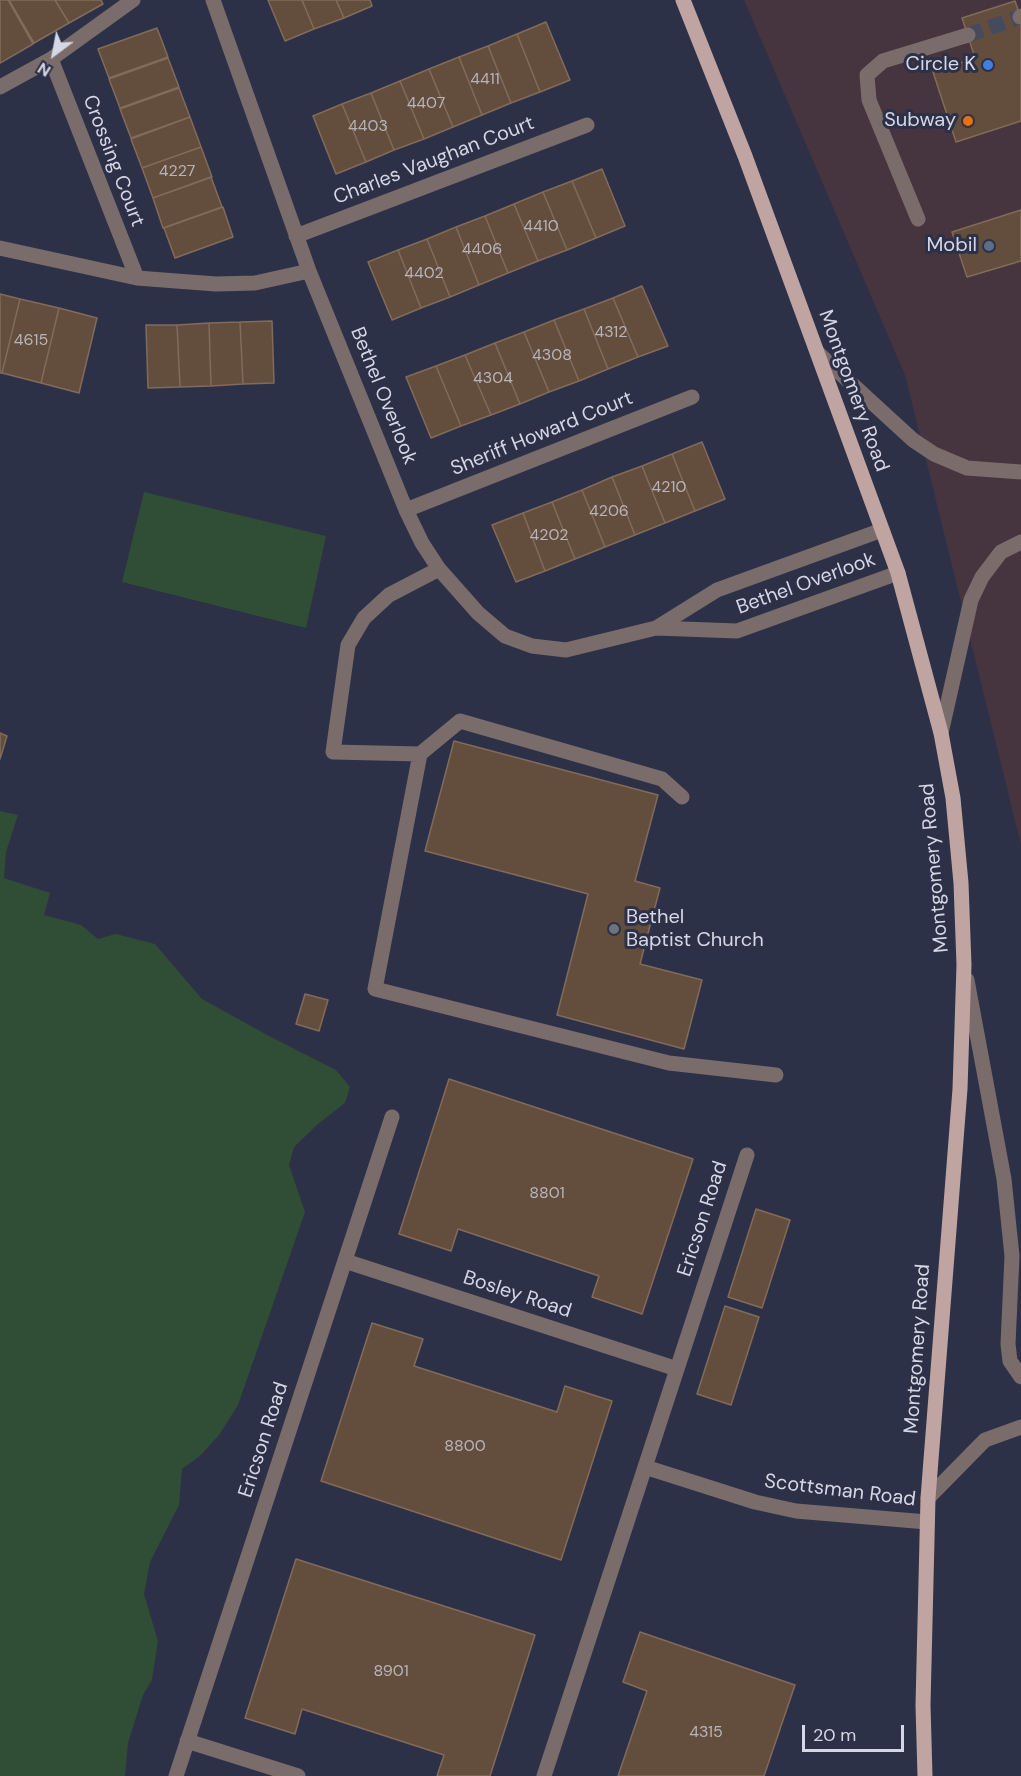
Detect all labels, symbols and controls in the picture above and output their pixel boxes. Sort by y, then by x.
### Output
north arrow [24,24,84,84]
place label: Circle K [906,53,976,77]
text: N [34,58,55,82]
marker: Circle K [981,58,995,72]
house number: 4411 [470,70,500,90]
street label: Crossing Court [77,92,149,230]
house number: 4407 [407,94,445,114]
place label: Subway [884,109,956,133]
street label: Charles Vaughan Court [330,112,538,210]
marker: Subway [961,114,975,128]
house number: 4403 [348,117,388,137]
house number: 4227 [159,162,195,182]
house number: 4410 [523,217,559,237]
place label: Mobil [927,234,977,258]
marker: Mobil [982,239,996,253]
house number: 4406 [462,240,502,260]
house number: 4402 [404,264,444,284]
street label: Montgomery Road [813,307,893,475]
house number: 4312 [594,323,628,343]
street label: Bethel Overlook [345,324,421,468]
house number: 4615 [14,331,48,351]
house number: 4308 [532,346,572,366]
house number: 4304 [473,369,513,389]
street label: Sheriff Howard Court [447,386,637,482]
house number: 4210 [652,478,686,498]
house number: 4206 [589,502,629,522]
house number: 4202 [530,526,568,546]
street label: Bethel Overlook [733,548,879,620]
street label: Montgomery Road [916,782,954,954]
place label: Bethel Baptist Church [626,906,764,953]
marker: Bethel Baptist Church [607,922,621,936]
street label: Ericson Road [673,1158,733,1280]
house number: 8801 [529,1184,565,1204]
street label: Montgomery Road [900,1263,936,1435]
street label: Bosley Road [460,1266,574,1324]
street label: Ericson Road [234,1379,294,1501]
house number: 8800 [444,1437,486,1457]
street label: Scottsman Road [763,1470,917,1512]
house number: 8901 [373,1662,409,1682]
scale bar [805,1713,907,1751]
house number: 4315 [689,1723,723,1743]
text: 20 m [813,1723,856,1747]

